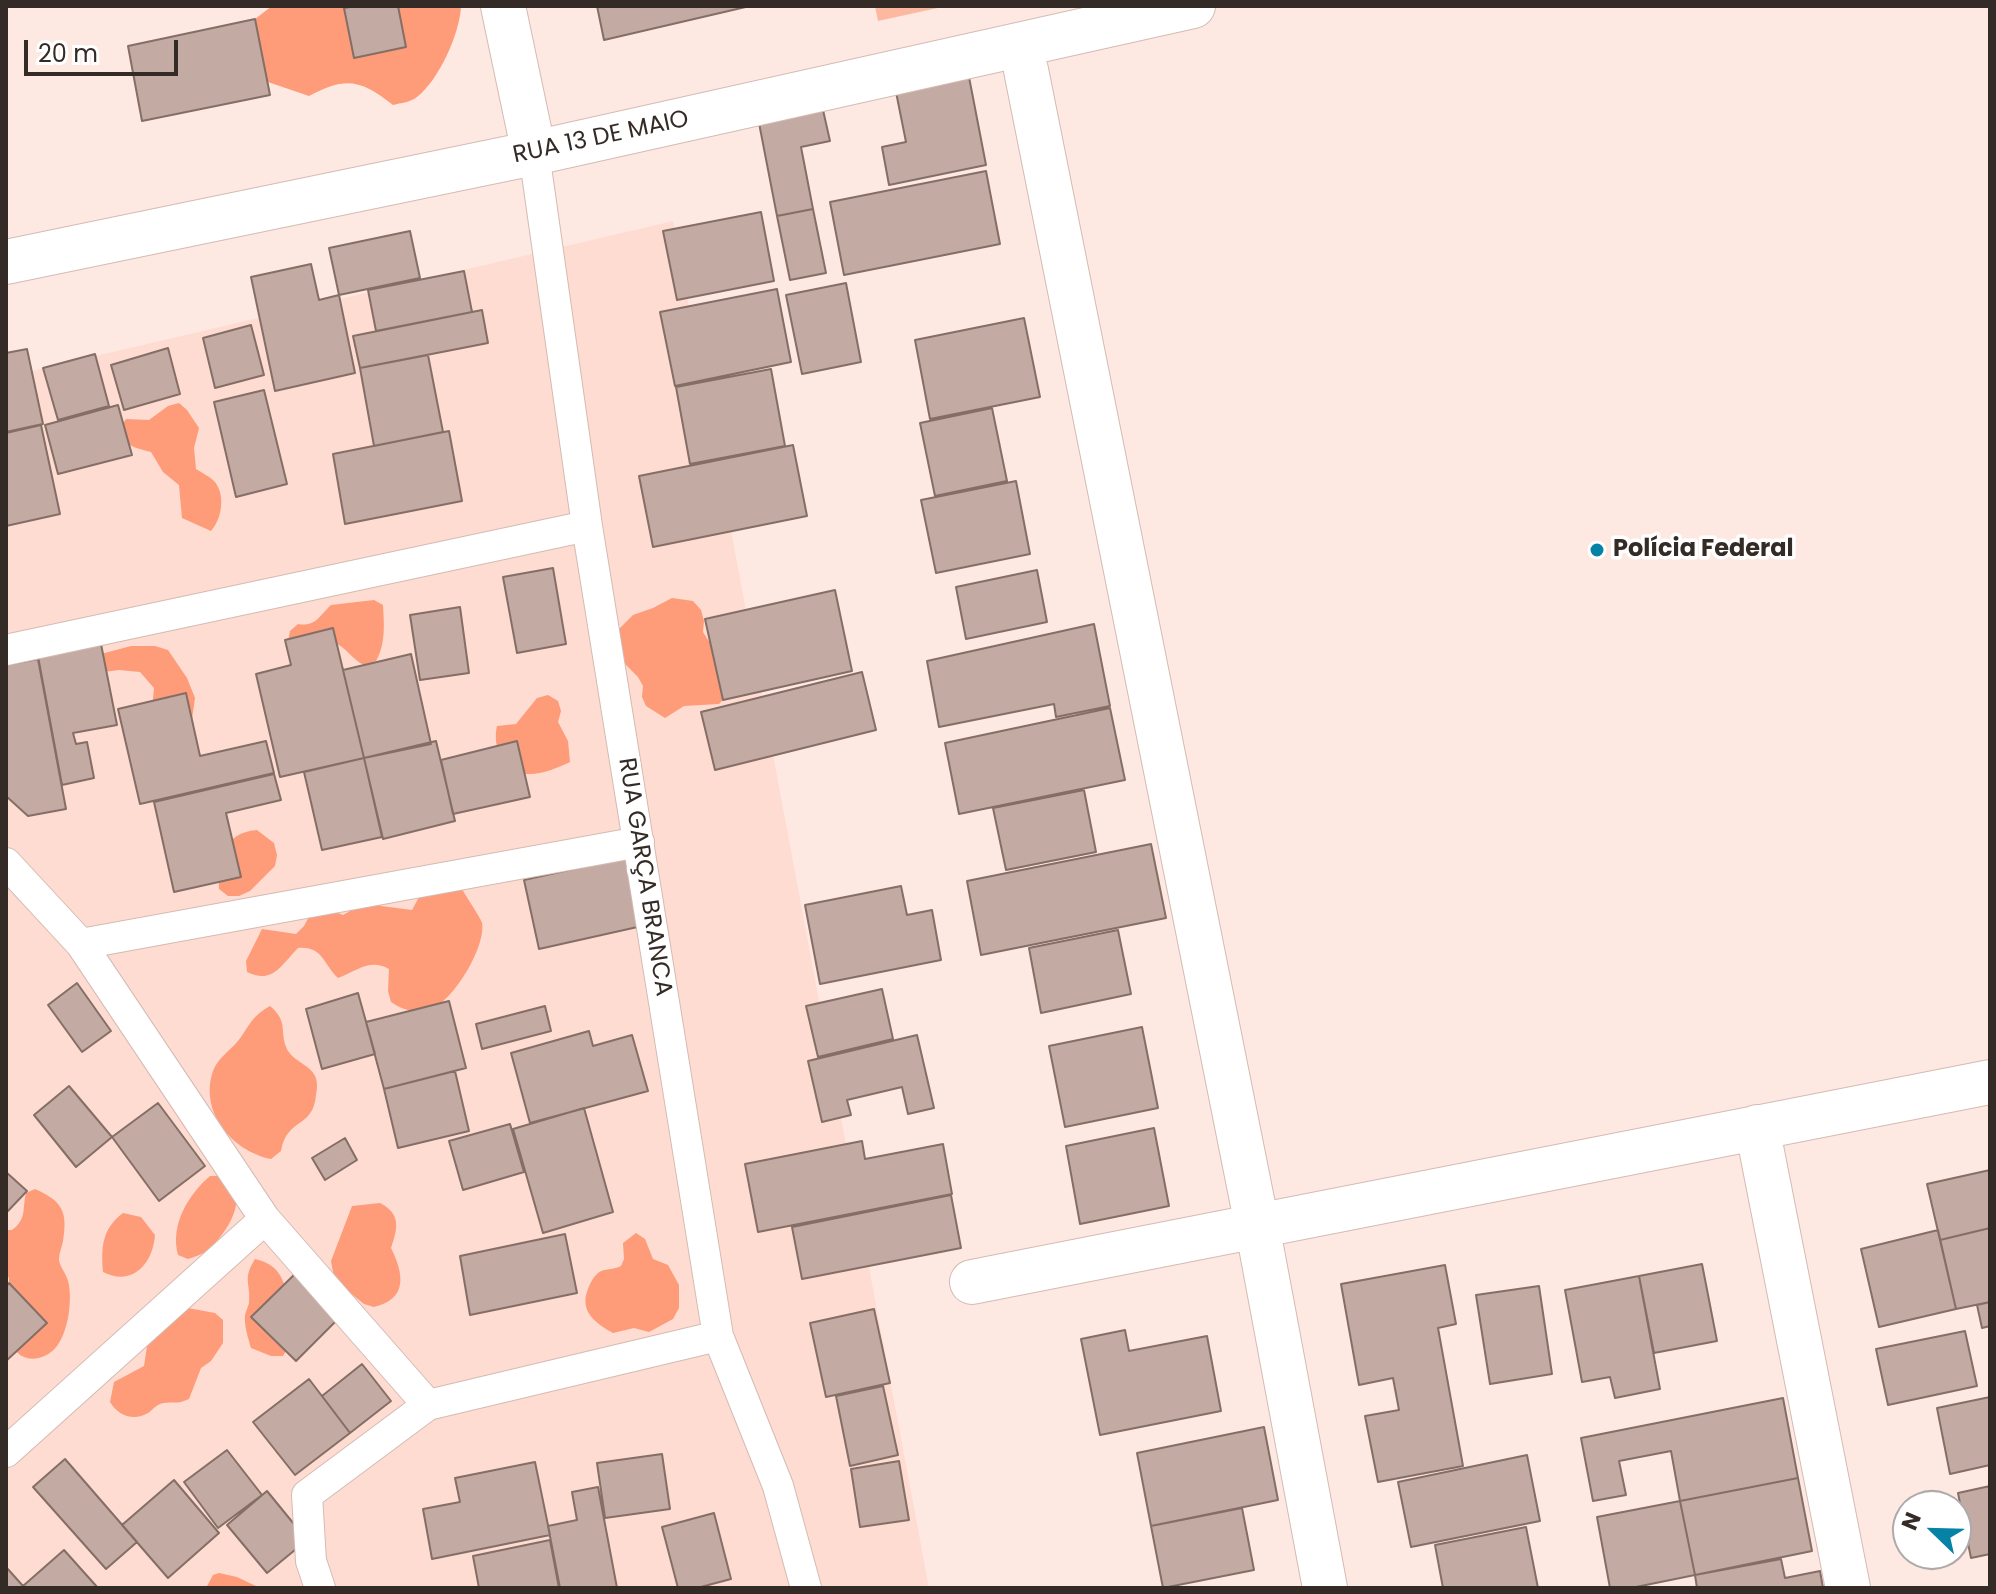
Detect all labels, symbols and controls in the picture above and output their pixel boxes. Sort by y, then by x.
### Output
scale bar [28,24,182,74]
text: 20 m [38,37,98,70]
street label: RUA 13 DE MAIO [511,105,691,171]
place label: Polícia Federal [1613,536,1794,564]
marker: Polícia Federal [1588,541,1606,559]
street label: RUA GARÇA BRANCA [611,756,677,998]
north arrow [1892,1490,1972,1570]
text: N [1894,1508,1929,1535]

